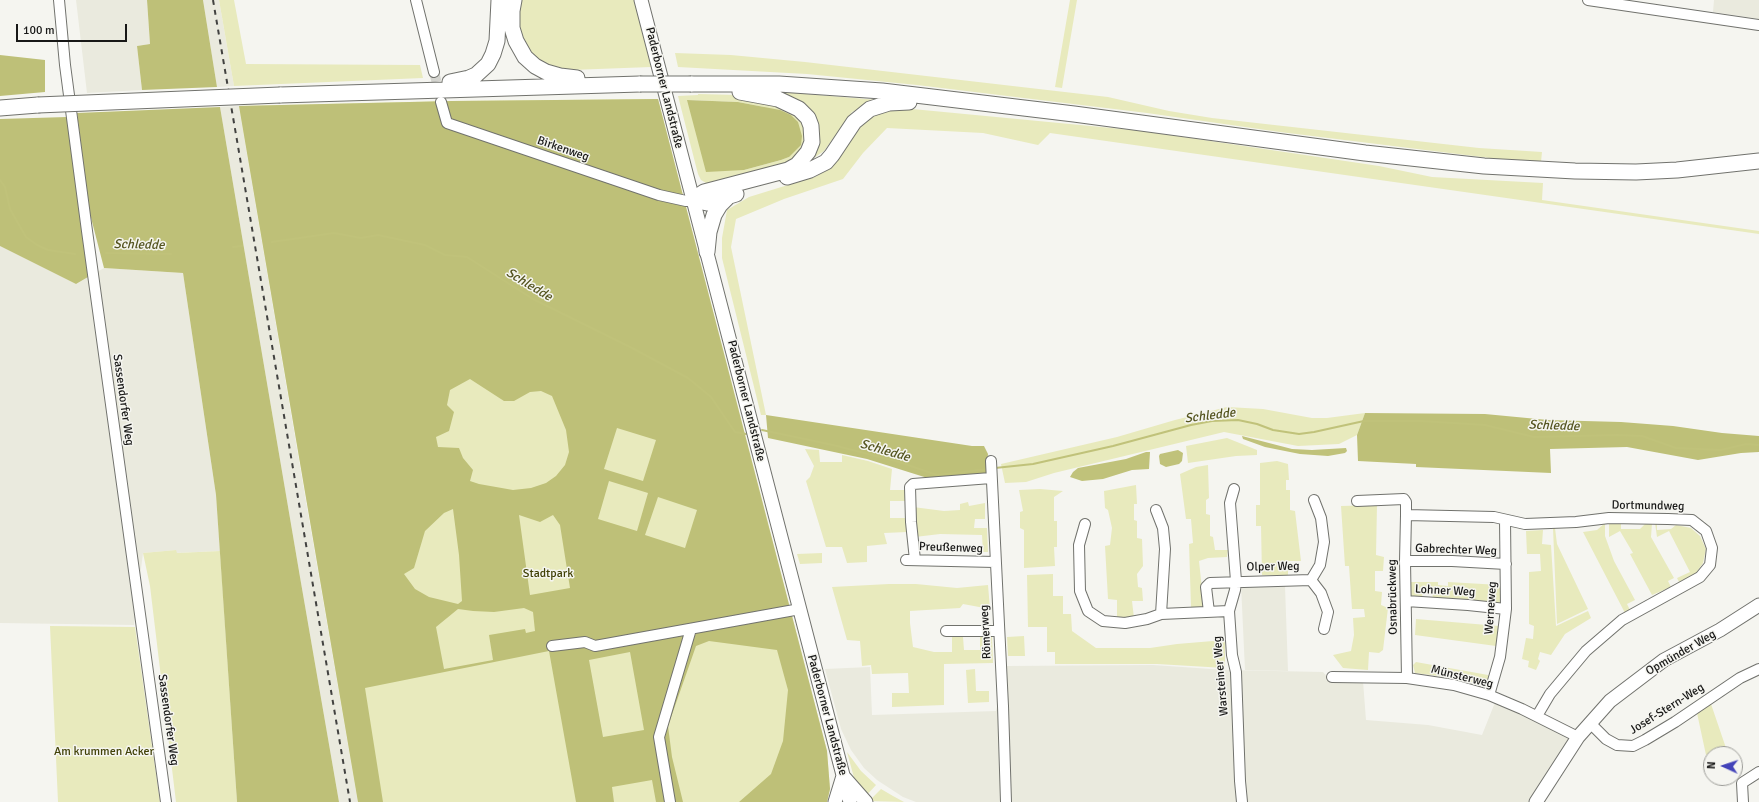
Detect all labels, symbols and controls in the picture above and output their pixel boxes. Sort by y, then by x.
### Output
scale bar [18,16,129,42]
text: 100 m [23,23,55,38]
street label: Paderborner Landstraße [642,26,686,150]
street label: Birkenweg [535,133,591,165]
water label: Schledde [113,237,165,253]
water label: Schledde [503,265,555,305]
street label: Paderborner Landstraße [724,339,768,463]
street label: Sassendorfer Weg [109,353,137,447]
water label: Schledde [1184,405,1236,427]
water label: Schledde [1528,417,1580,435]
water label: Schledde [858,436,912,466]
street label: Dortmundweg [1611,498,1685,514]
street label: Preußenweg [919,540,983,556]
street label: Gabrechter Weg [1415,541,1497,559]
street label: Olper Weg [1246,559,1300,575]
street label: Osnabrückweg [1385,559,1401,635]
park label: Stadtpark [523,567,573,581]
street label: Werneweg [1482,581,1500,635]
street label: Lohner Weg [1414,582,1476,600]
street label: Römerweg [977,604,995,660]
street label: Opmünder Weg [1643,627,1719,679]
street label: Warsteiner Weg [1210,635,1232,717]
street label: Paderborner Landstraße [804,653,850,777]
street label: Münsterweg [1429,662,1495,692]
street label: Sassendorfer Weg [154,673,182,767]
street label: Josef-Stern-Weg [1627,680,1707,738]
park label: Am krummen Acker [54,745,154,759]
north arrow [1703,746,1743,786]
text: N [1705,761,1718,770]

